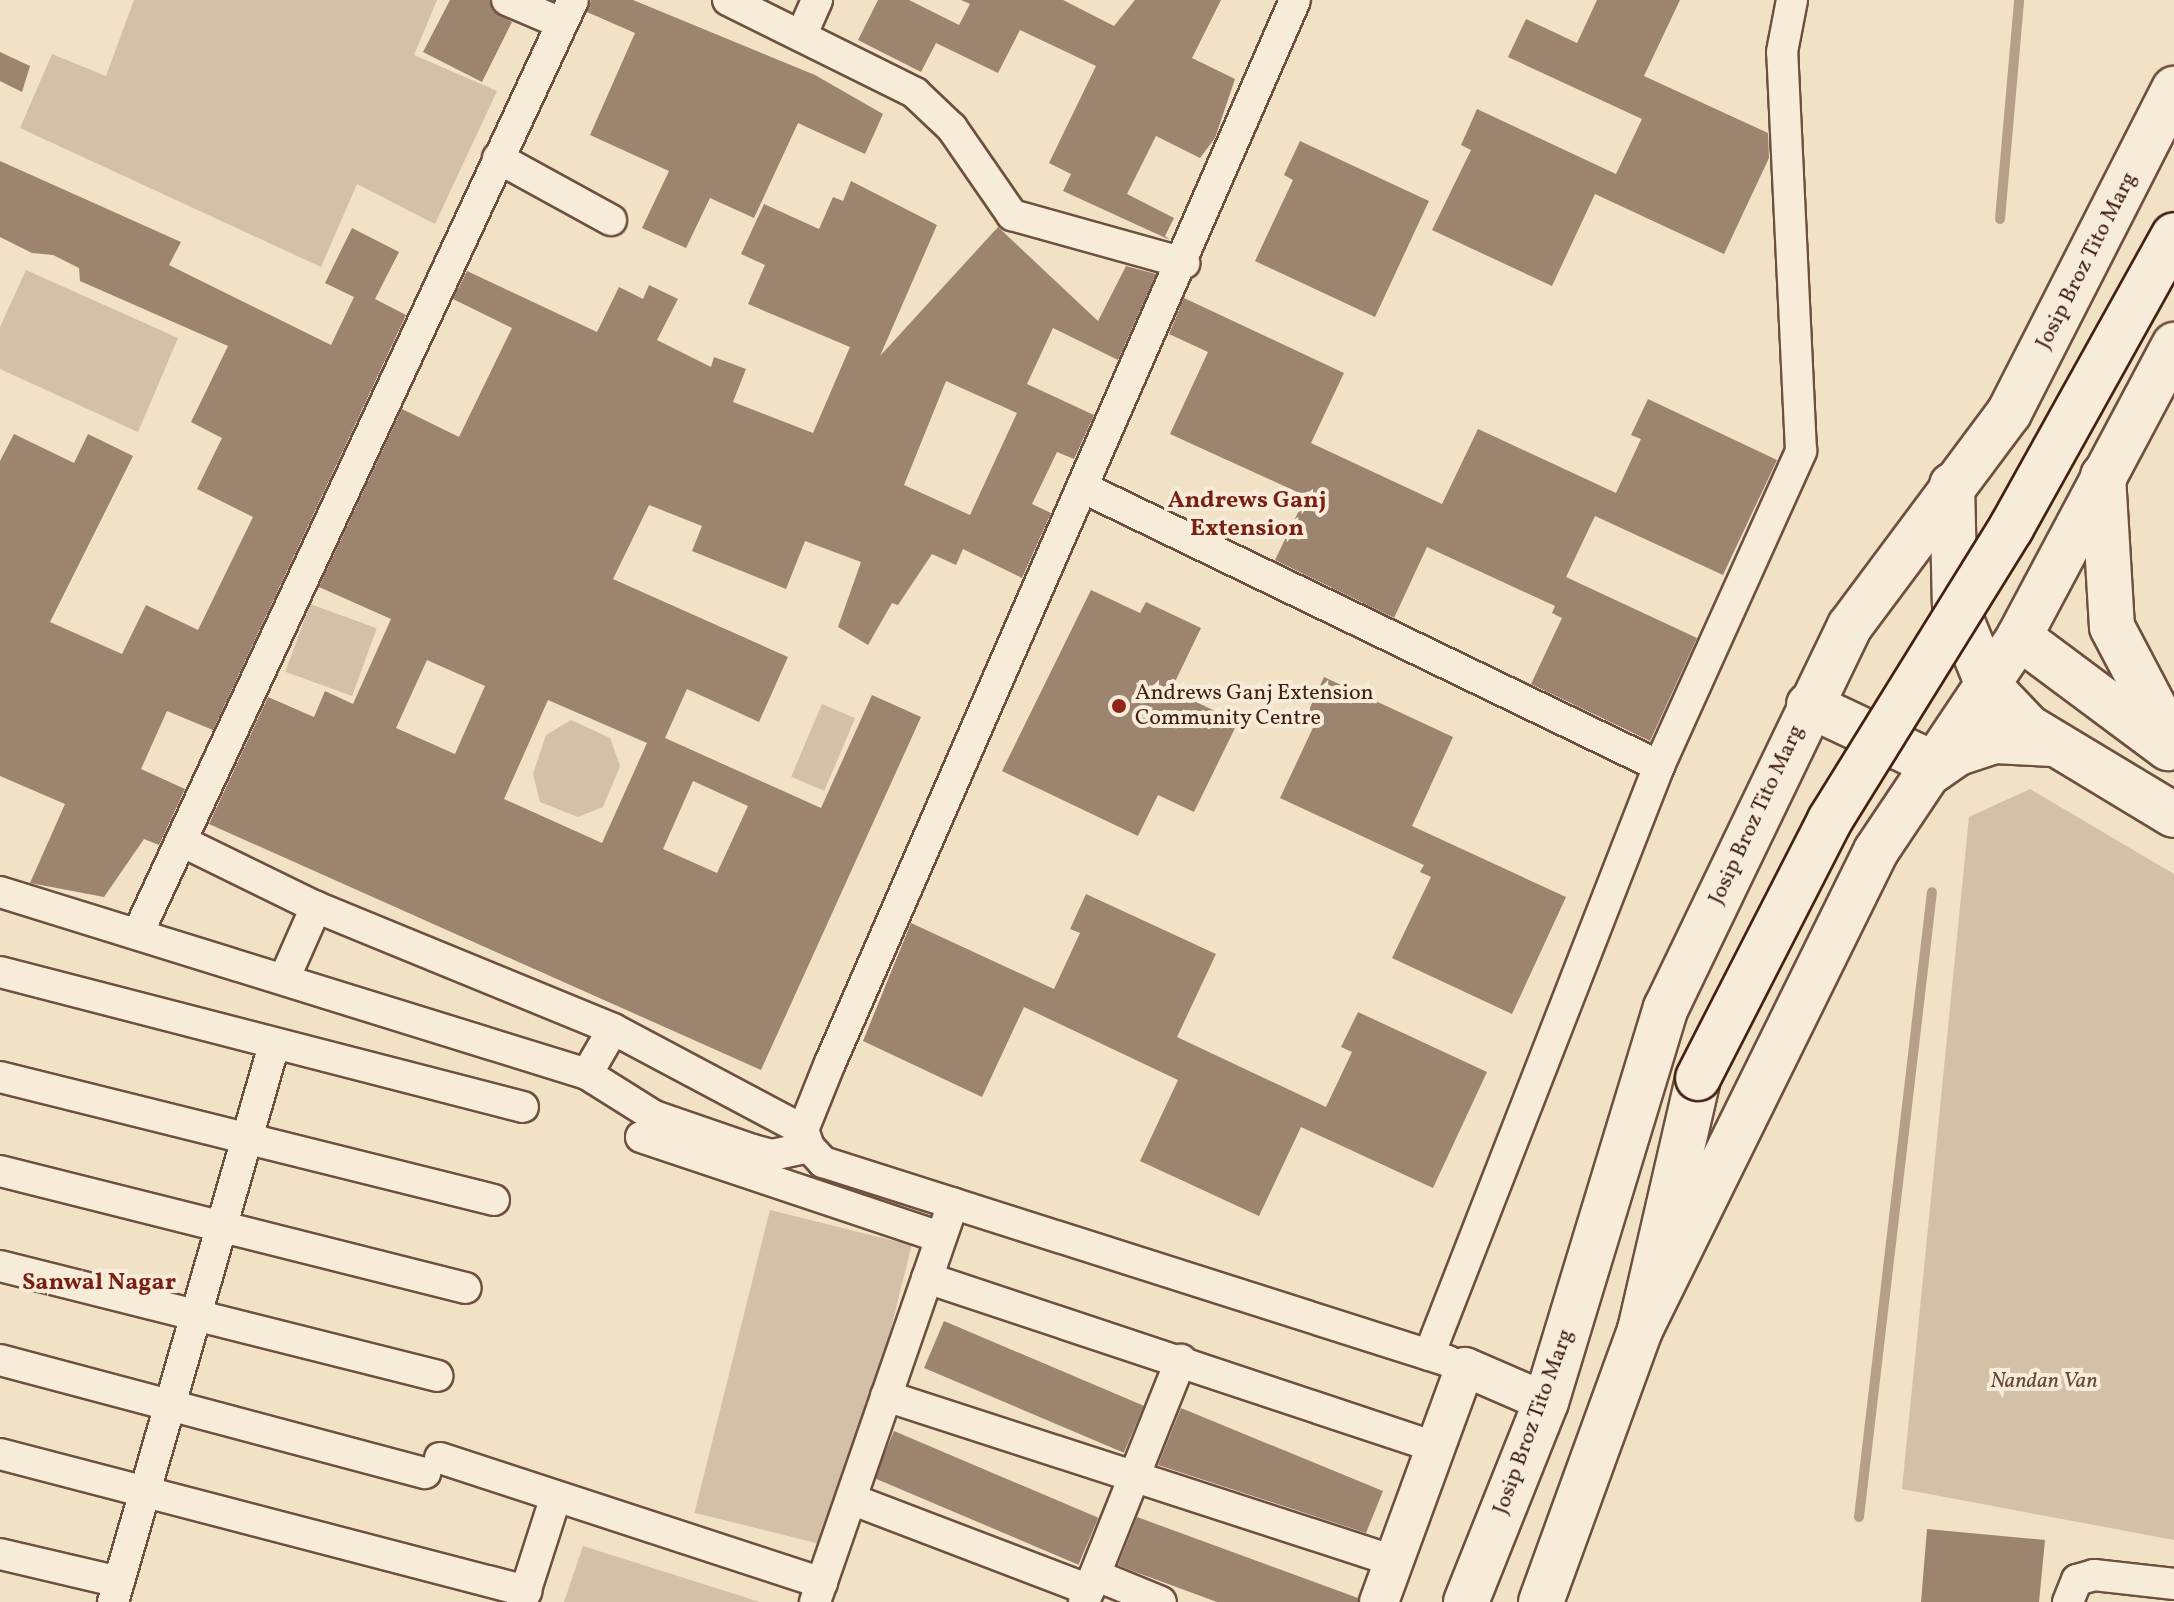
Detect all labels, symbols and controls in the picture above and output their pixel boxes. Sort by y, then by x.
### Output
street label: Josip Broz Tito Marg [2031,168,2143,354]
district label: Andrews Ganj Extension [1168,488,1326,544]
place label: Andrews Ganj Extension Community Centre [1135,680,1374,732]
marker: Andrews Ganj Extension Community Centre [1110,697,1128,715]
street label: Josip Broz Tito Marg [1704,721,1810,909]
district label: Sanwal Nagar [22,1270,176,1298]
street label: Josip Broz Tito Marg [1488,1325,1580,1519]
park label: Nandan Van [1990,1369,2098,1395]

